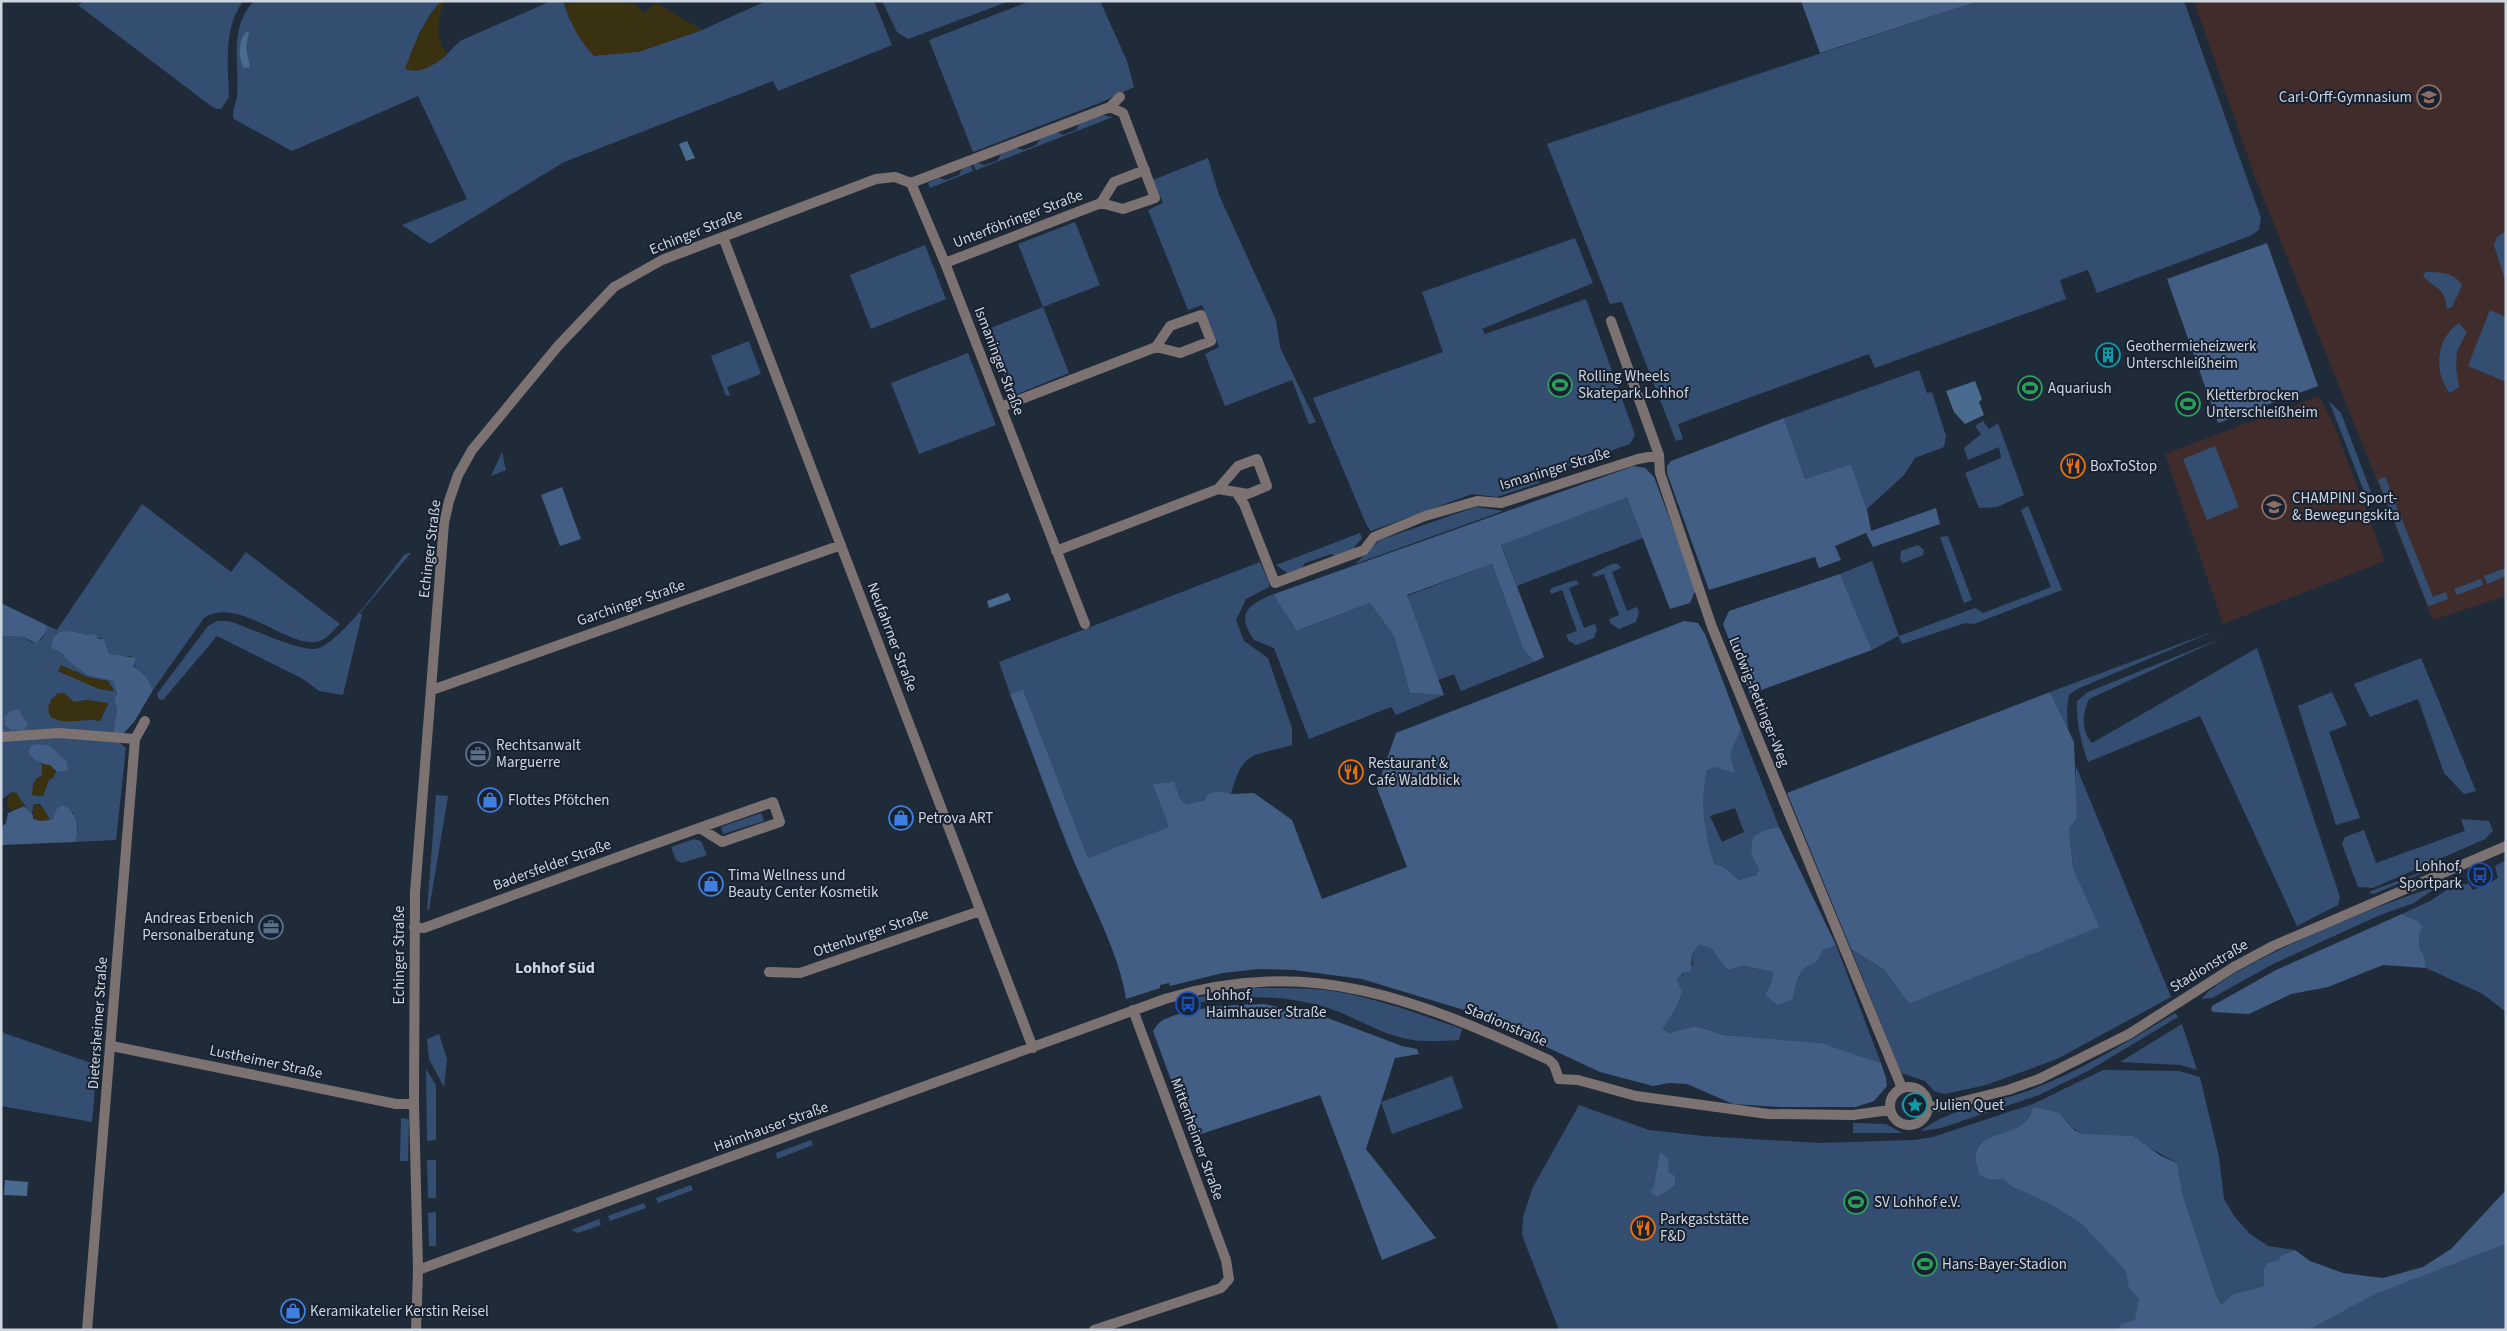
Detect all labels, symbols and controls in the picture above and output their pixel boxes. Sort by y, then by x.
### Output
school or university icon: Carl-Orff-Gymnasium [2416,84,2442,110]
place label: Carl-Orff-Gymnasium [2279,87,2412,108]
street label: Unterföhringer Straße [950,185,1086,253]
street label: Echinger Straße [646,204,746,260]
street label: Ismaninger Straße [969,304,1029,418]
place label: Geothermieheizwerk Unterschleißheim [2126,336,2257,374]
building icon: Geothermieheizwerk Unterschleißheim [2095,342,2121,368]
place label: Rolling Wheels Skatepark Lohhof [1578,366,1689,404]
sports icon: Rolling Wheels Skatepark Lohhof [1547,372,1573,398]
sports icon: Aquariush [2017,375,2043,401]
place label: Aquariush [2048,378,2112,399]
place label: Kletterbrocken Unterschleißheim [2206,385,2318,423]
sports icon: Kletterbrocken Unterschleißheim [2175,391,2201,417]
street label: Ismaninger Straße [1497,442,1613,496]
restaurant icon: BoxToStop [2060,453,2086,479]
place label: BoxToStop [2090,456,2157,477]
place label: CHAMPINI Sport- & Bewegungskita [2292,488,2400,526]
school or university icon: CHAMPINI Sport- & Bewegungskita [2261,494,2287,520]
street label: Echinger Straße [414,499,446,599]
street label: Garchinger Straße [574,575,688,631]
street label: Neufahrner Straße [862,579,922,695]
street label: Ludwig-Pettinger-Weg [1723,634,1795,770]
place label: Rechtsanwalt Marguerre [496,735,581,773]
office icon: Rechtsanwalt Marguerre [465,741,491,767]
place label: Restaurant & Café Waldblick [1368,753,1461,791]
restaurant icon: Restaurant & Café Waldblick [1338,759,1364,785]
shop icon: Flottes Pfötchen [477,787,503,813]
place label: Flottes Pfötchen [508,790,610,811]
shop icon: Petrova ART [888,805,914,831]
place label: Petrova ART [918,808,993,829]
street label: Badersfelder Straße [490,834,614,896]
place label: Lohhof, Sportpark [2399,856,2463,894]
bus stop icon: Lohhof, Sportpark [2467,862,2493,888]
place label: Tima Wellness und Beauty Center Kosmetik [728,865,879,903]
shop icon: Tima Wellness und Beauty Center Kosmetik [698,871,724,897]
street label: Ottenburger Straße [810,903,932,963]
street label: Echinger Straße [389,906,410,1004]
place label: Andreas Erbenich Personalberatung [142,908,254,946]
office icon: Andreas Erbenich Personalberatung [258,914,284,940]
street label: Stadionstraße [2166,934,2252,998]
street label: Dietersheimer Straße [83,956,113,1090]
district label: Lohhof Süd [515,957,595,979]
place label: Lohhof, Haimhauser Straße [1206,985,1327,1023]
bus stop icon: Lohhof, Haimhauser Straße [1175,991,1201,1017]
street label: Stadionstraße [1461,998,1551,1052]
street label: Lustheimer Straße [208,1040,324,1084]
street label: Mittenheimer Straße [1165,1075,1229,1203]
place icon: Julien Quet [1902,1092,1928,1118]
place label: Julien Quet [1932,1095,2004,1116]
street label: Haimhauser Straße [711,1097,831,1157]
sports icon: SV Lohhof e.V. [1843,1189,1869,1215]
place label: SV Lohhof e.V. [1874,1192,1960,1213]
place label: Parkgaststätte F&D [1660,1209,1749,1247]
restaurant icon: Parkgaststätte F&D [1630,1215,1656,1241]
sports icon: Hans-Bayer-Stadion [1912,1251,1938,1277]
place label: Hans-Bayer-Stadion [1942,1254,2067,1275]
shop icon: Keramikatelier Kerstin Reisel [280,1298,306,1324]
place label: Keramikatelier Kerstin Reisel [310,1301,489,1322]

